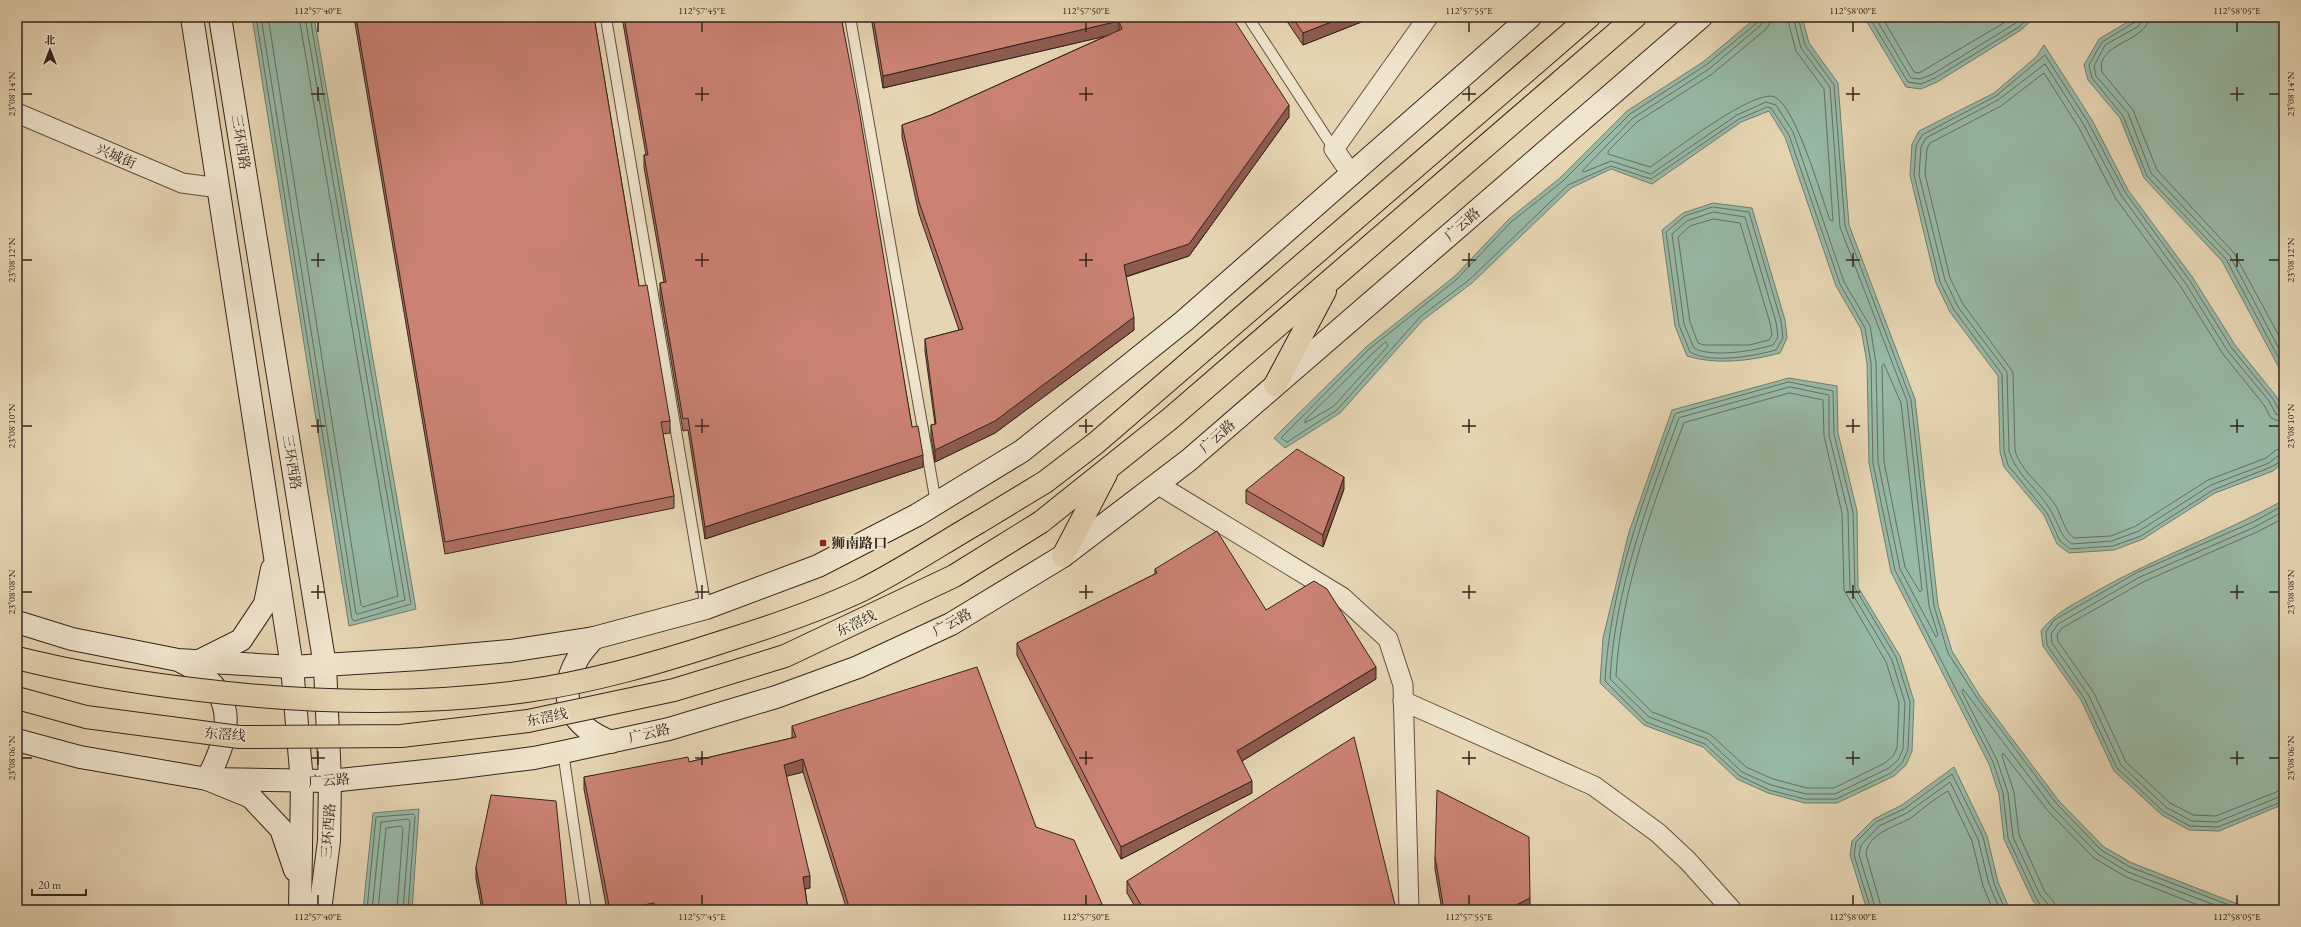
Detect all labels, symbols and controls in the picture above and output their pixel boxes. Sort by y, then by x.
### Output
text: 112°57'40"E [294,4,342,17]
text: 112°57'45"E [678,4,726,17]
text: 112°57'50"E [1062,4,1110,17]
text: 112°57'55"E [1445,4,1493,17]
text: 112°58'00"E [1829,4,1877,17]
text: 112°58'05"E [2213,4,2261,17]
north arrow [30,30,70,70]
text: 北 [45,33,56,47]
text: 23°08'14"N [5,71,18,116]
text: 23°08'14"N [2284,71,2297,116]
street label: 三环西路 [228,113,254,171]
street label: 兴城街 [93,140,139,172]
street label: 广云路 [1440,203,1484,245]
text: 23°08'12"N [5,237,18,282]
text: 23°08'12"N [2284,237,2297,282]
text: 23°08'10"N [5,403,18,448]
text: 23°08'10"N [2284,403,2297,448]
street label: 广云路 [1195,415,1239,457]
street label: 三环西路 [279,433,305,491]
place label: 狮南路口 [831,534,887,552]
marker: 狮南路口 [818,538,828,548]
text: 23°08'08"N [5,569,18,614]
text: 23°08'08"N [2284,569,2297,614]
street label: 广云路 [929,604,975,640]
street label: 东滘线 [833,606,879,640]
street label: 东滘线 [525,704,569,730]
street label: 广云路 [627,720,671,746]
street label: 东滘线 [203,723,247,745]
text: 23°08'06"N [5,735,18,780]
text: 23°08'06"N [2284,735,2297,780]
street label: 广云路 [307,770,351,790]
street label: 三环西路 [317,802,339,860]
scale bar [32,871,86,897]
text: 20 m [38,877,62,893]
text: 112°57'40"E [294,910,342,923]
text: 112°57'45"E [678,910,726,923]
text: 112°57'50"E [1062,910,1110,923]
text: 112°57'55"E [1445,910,1493,923]
text: 112°58'00"E [1829,910,1877,923]
text: 112°58'05"E [2213,910,2261,923]

